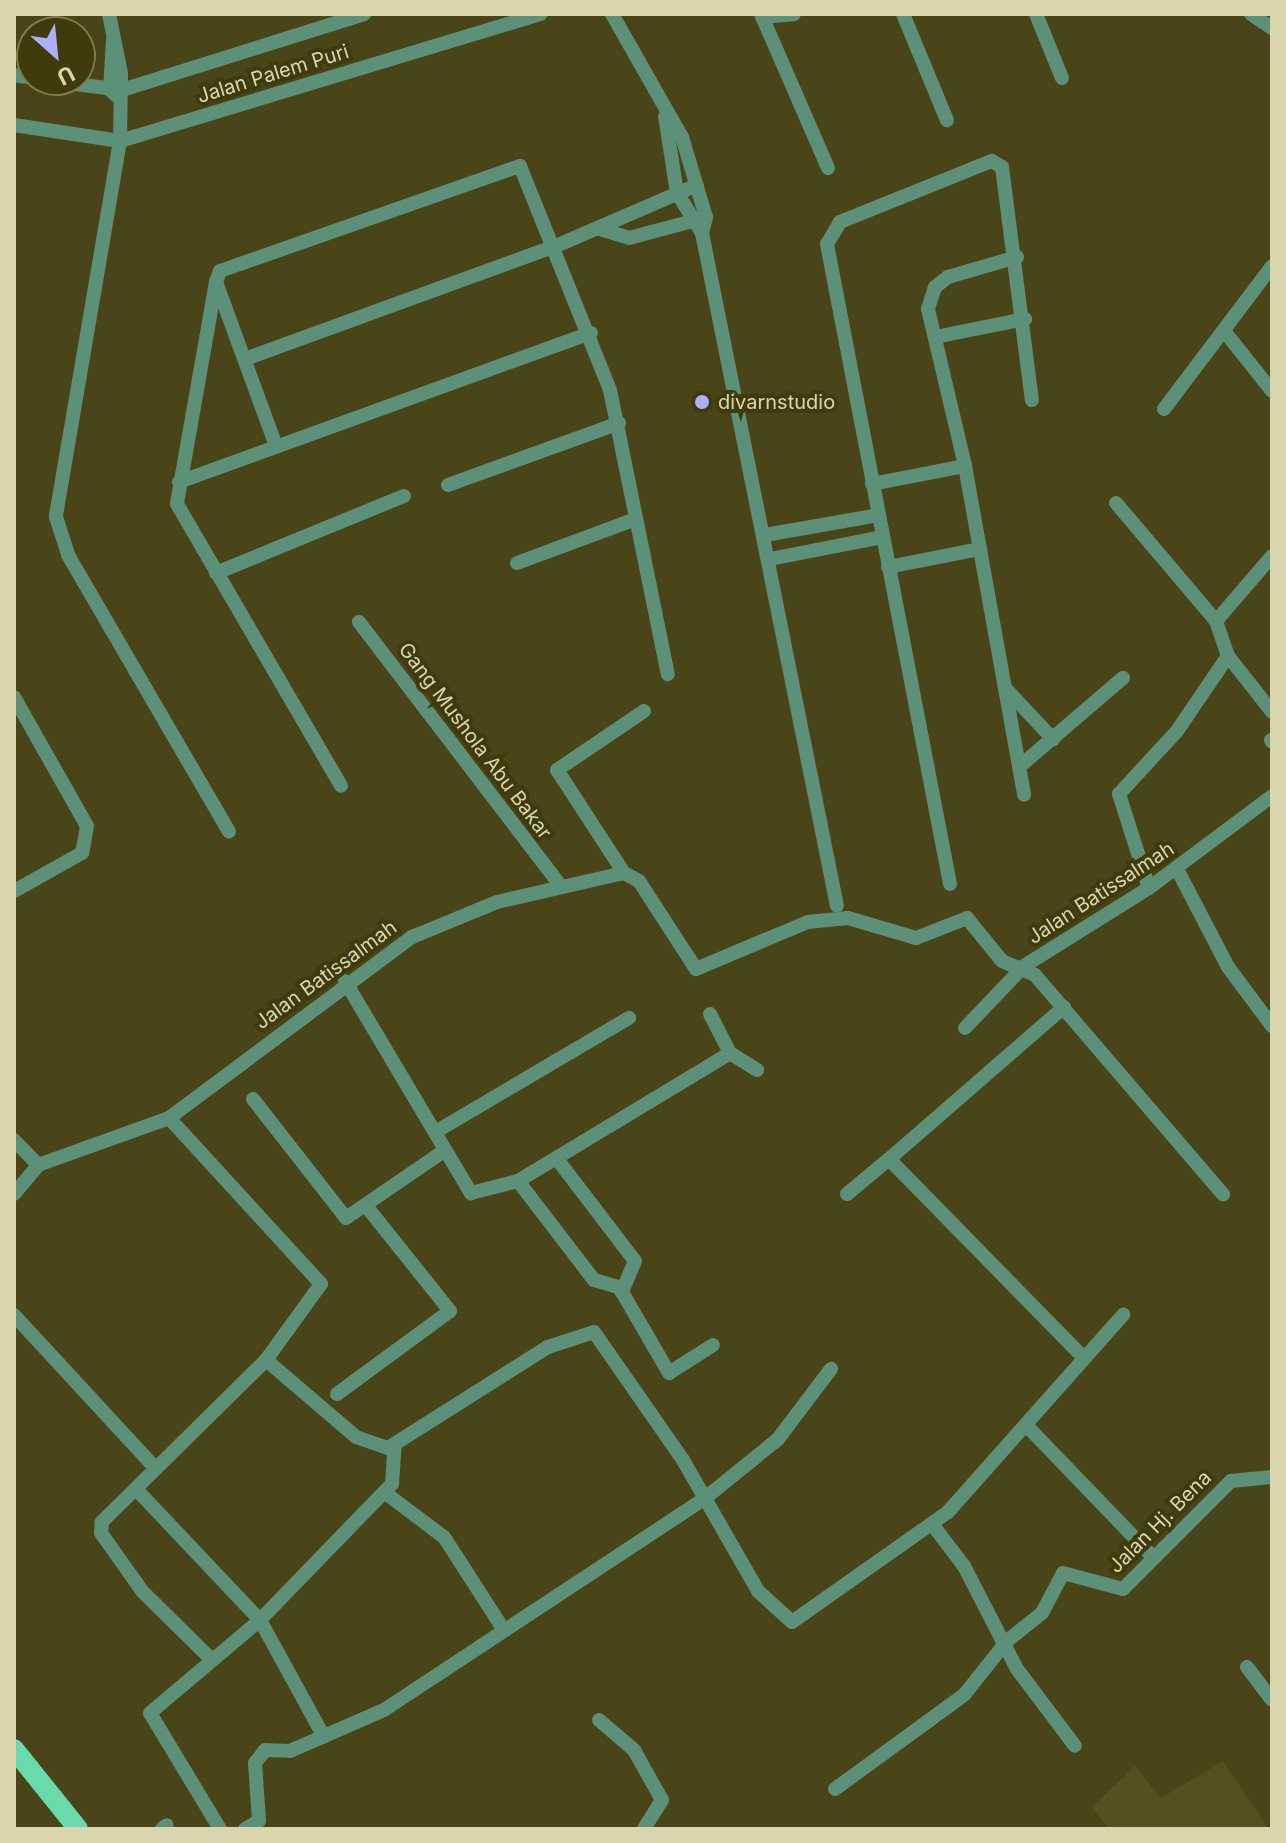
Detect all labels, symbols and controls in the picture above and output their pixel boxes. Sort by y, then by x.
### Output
north arrow [16,16,96,96]
street label: Jalan Palem Puri [194,40,352,108]
text: U [53,60,79,91]
place label: divarnstudio [718,390,835,414]
marker: divarnstudio [693,393,711,411]
street label: Gang Mushola Abu Bakar [393,638,557,844]
street label: Jalan Batissalmah [1023,837,1179,949]
street label: Jalan Batissalmah [250,915,402,1035]
street label: Jalan Hj. Bena [1104,1466,1216,1578]

